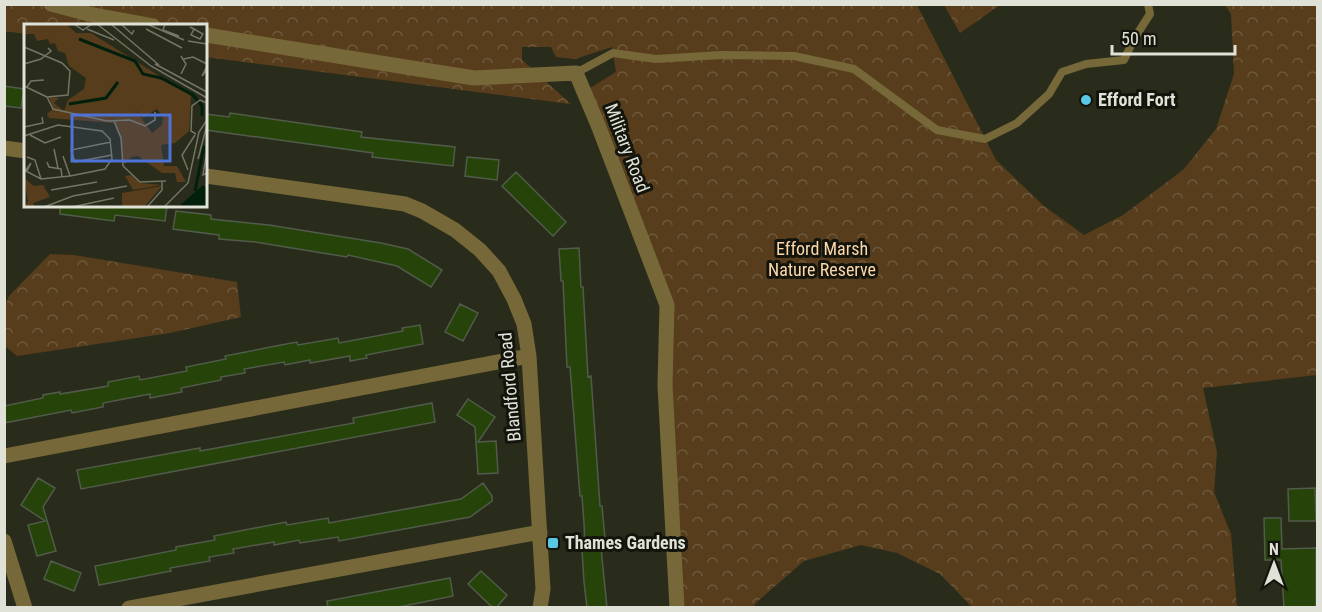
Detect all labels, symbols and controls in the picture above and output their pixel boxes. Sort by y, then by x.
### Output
scale bar [1112,18,1235,56]
inset map [24,24,207,207]
text: 50 m [1121,28,1156,49]
place label: Efford Fort [1098,89,1176,110]
marker: Efford Fort [1079,93,1093,107]
street label: Military Road [601,100,654,195]
park label: Efford Marsh Nature Reserve [768,238,876,280]
street label: Blandford Road [494,332,525,442]
place label: Thames Gardens [565,532,686,553]
north arrow [1244,534,1304,594]
marker: Thames Gardens [546,536,560,550]
text: N [1269,540,1279,559]

